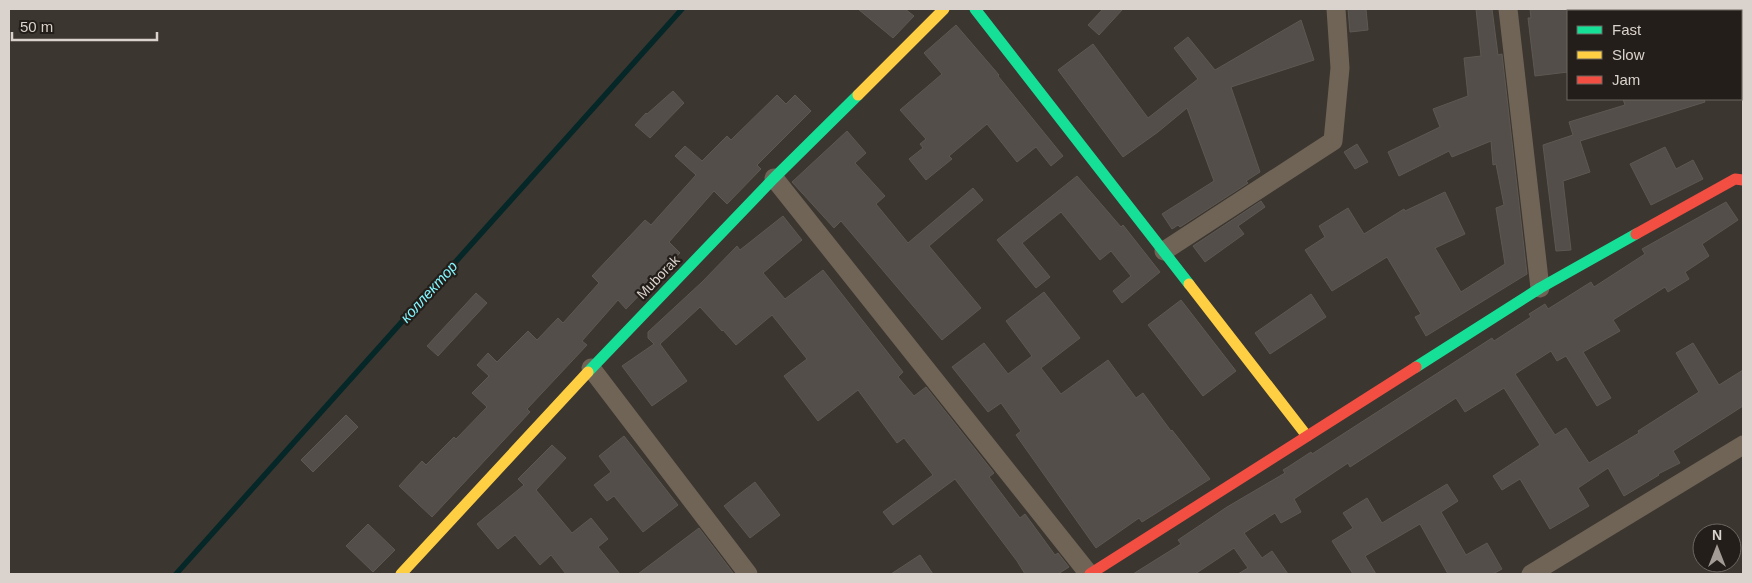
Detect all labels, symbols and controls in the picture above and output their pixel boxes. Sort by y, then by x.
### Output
scale bar [12,10,158,42]
legend [1567,10,1742,100]
text: 50 m [20,18,53,35]
text: Fast [1612,21,1642,38]
text: Slow [1612,46,1645,63]
text: Jam [1612,71,1640,88]
street label: Muborak [633,251,683,302]
water label: коллектор [397,258,461,326]
north arrow [1692,523,1742,573]
text: N [1712,527,1722,543]

